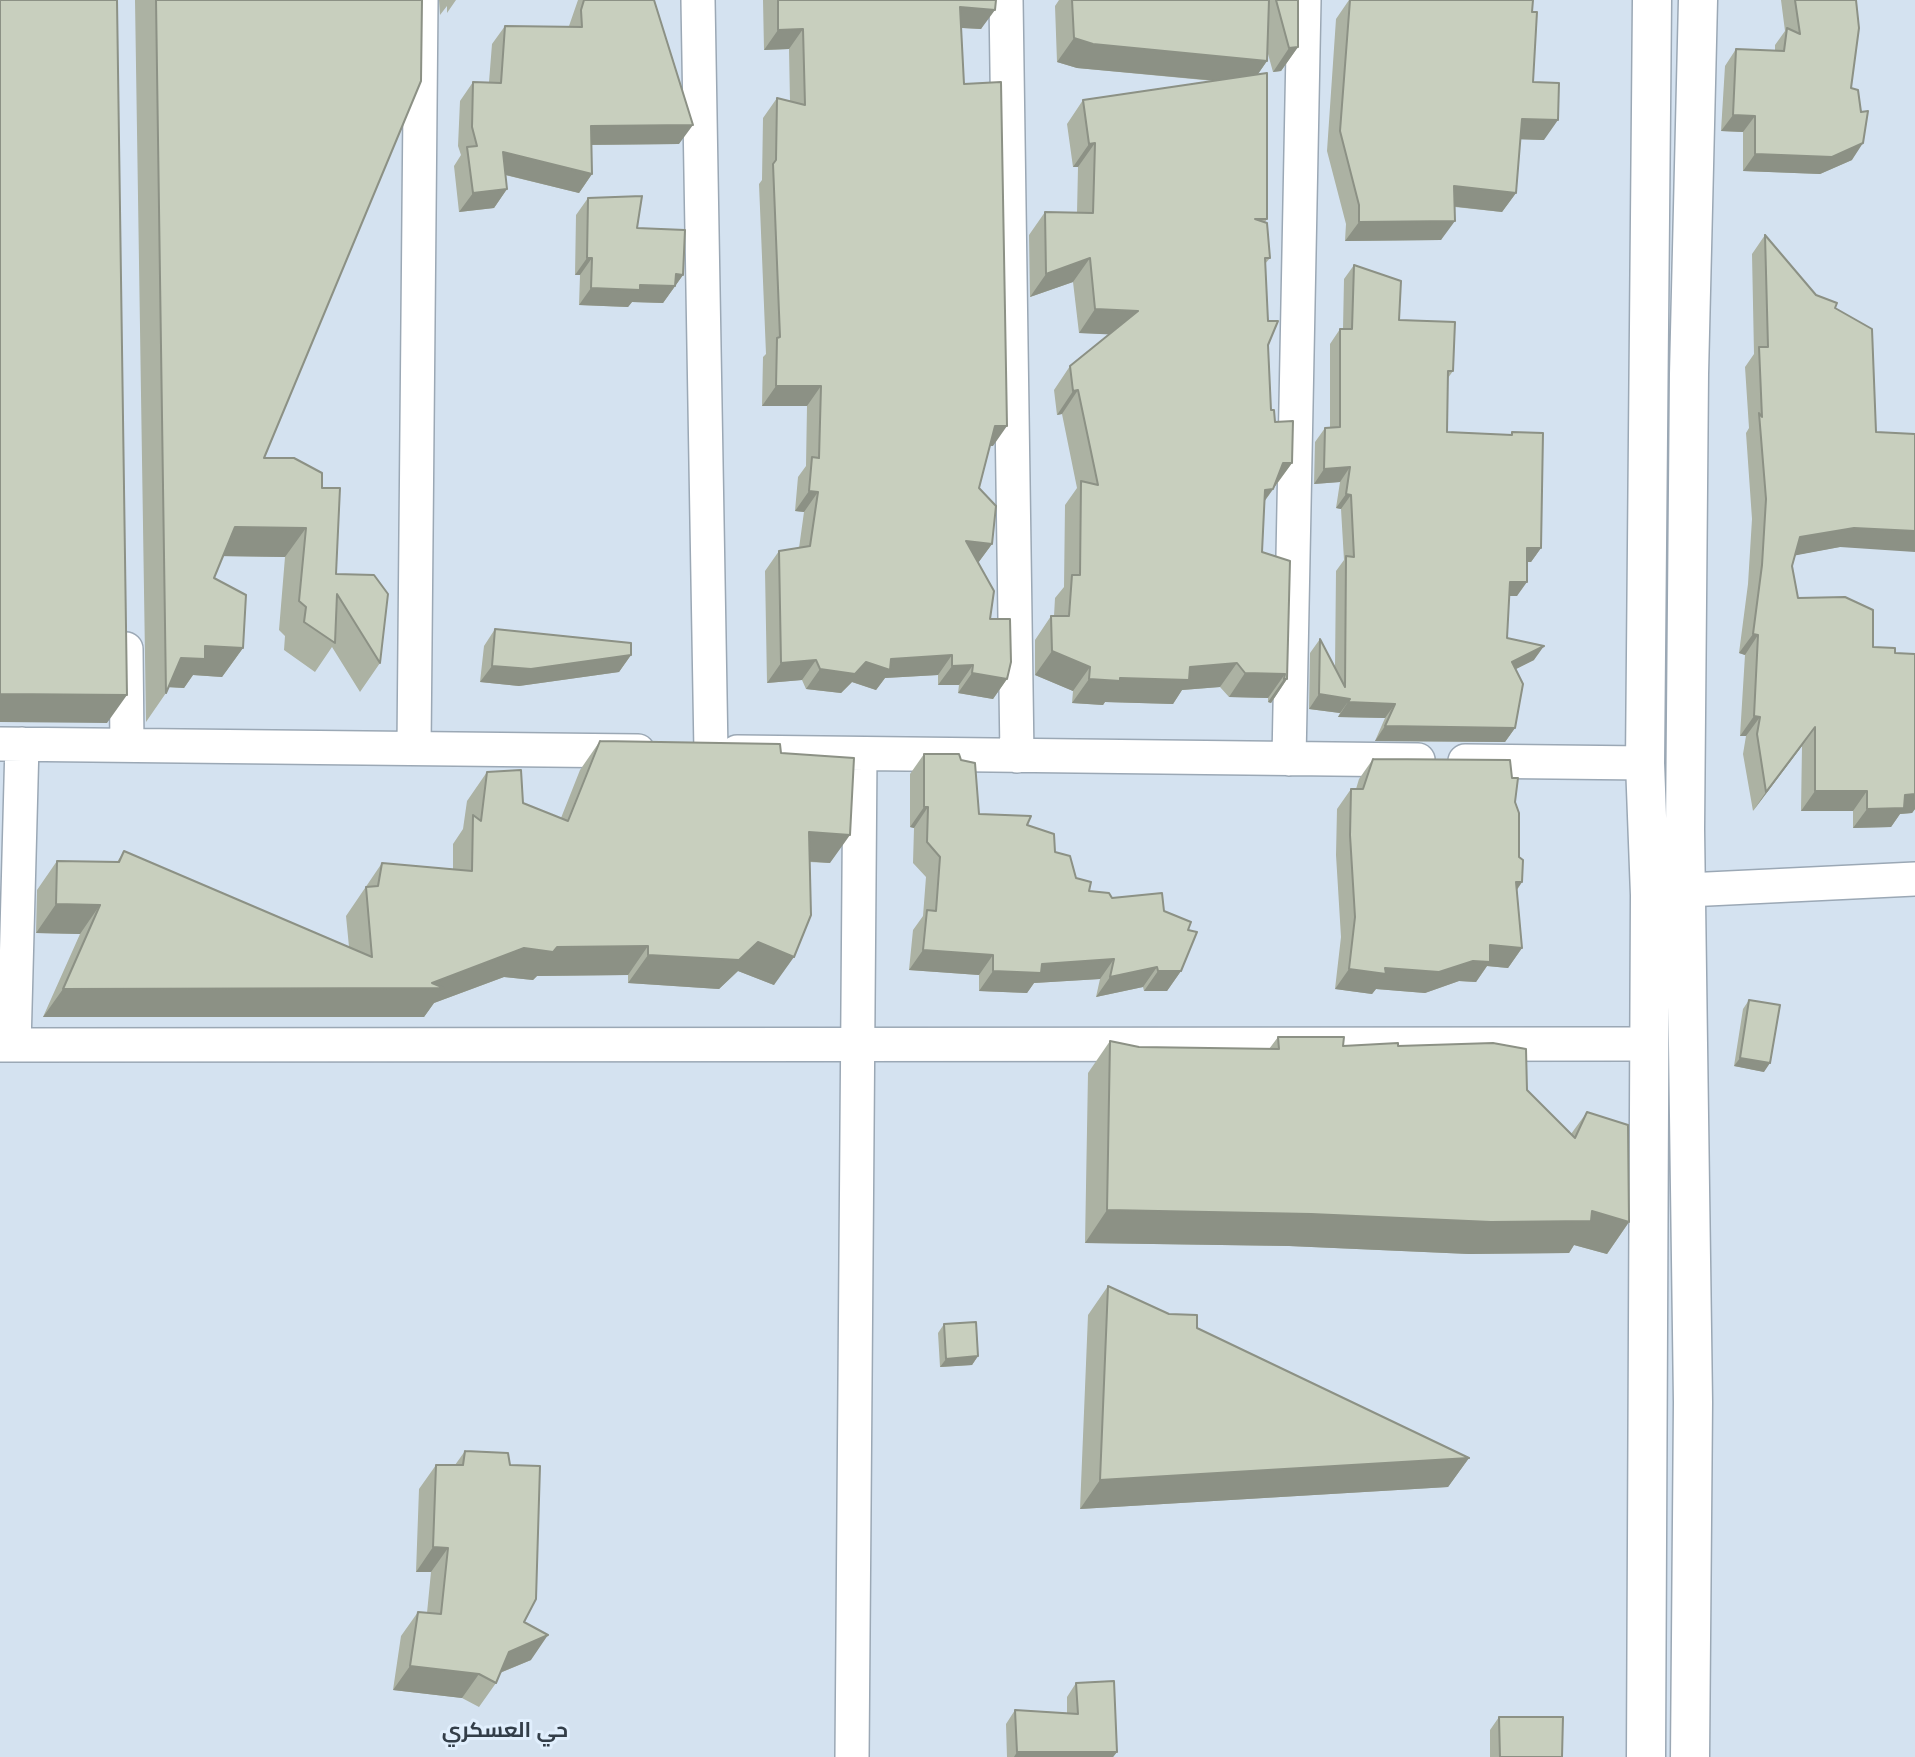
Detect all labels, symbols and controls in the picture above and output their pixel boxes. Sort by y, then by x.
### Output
district label: حي العسكري [442,1718,568,1744]

